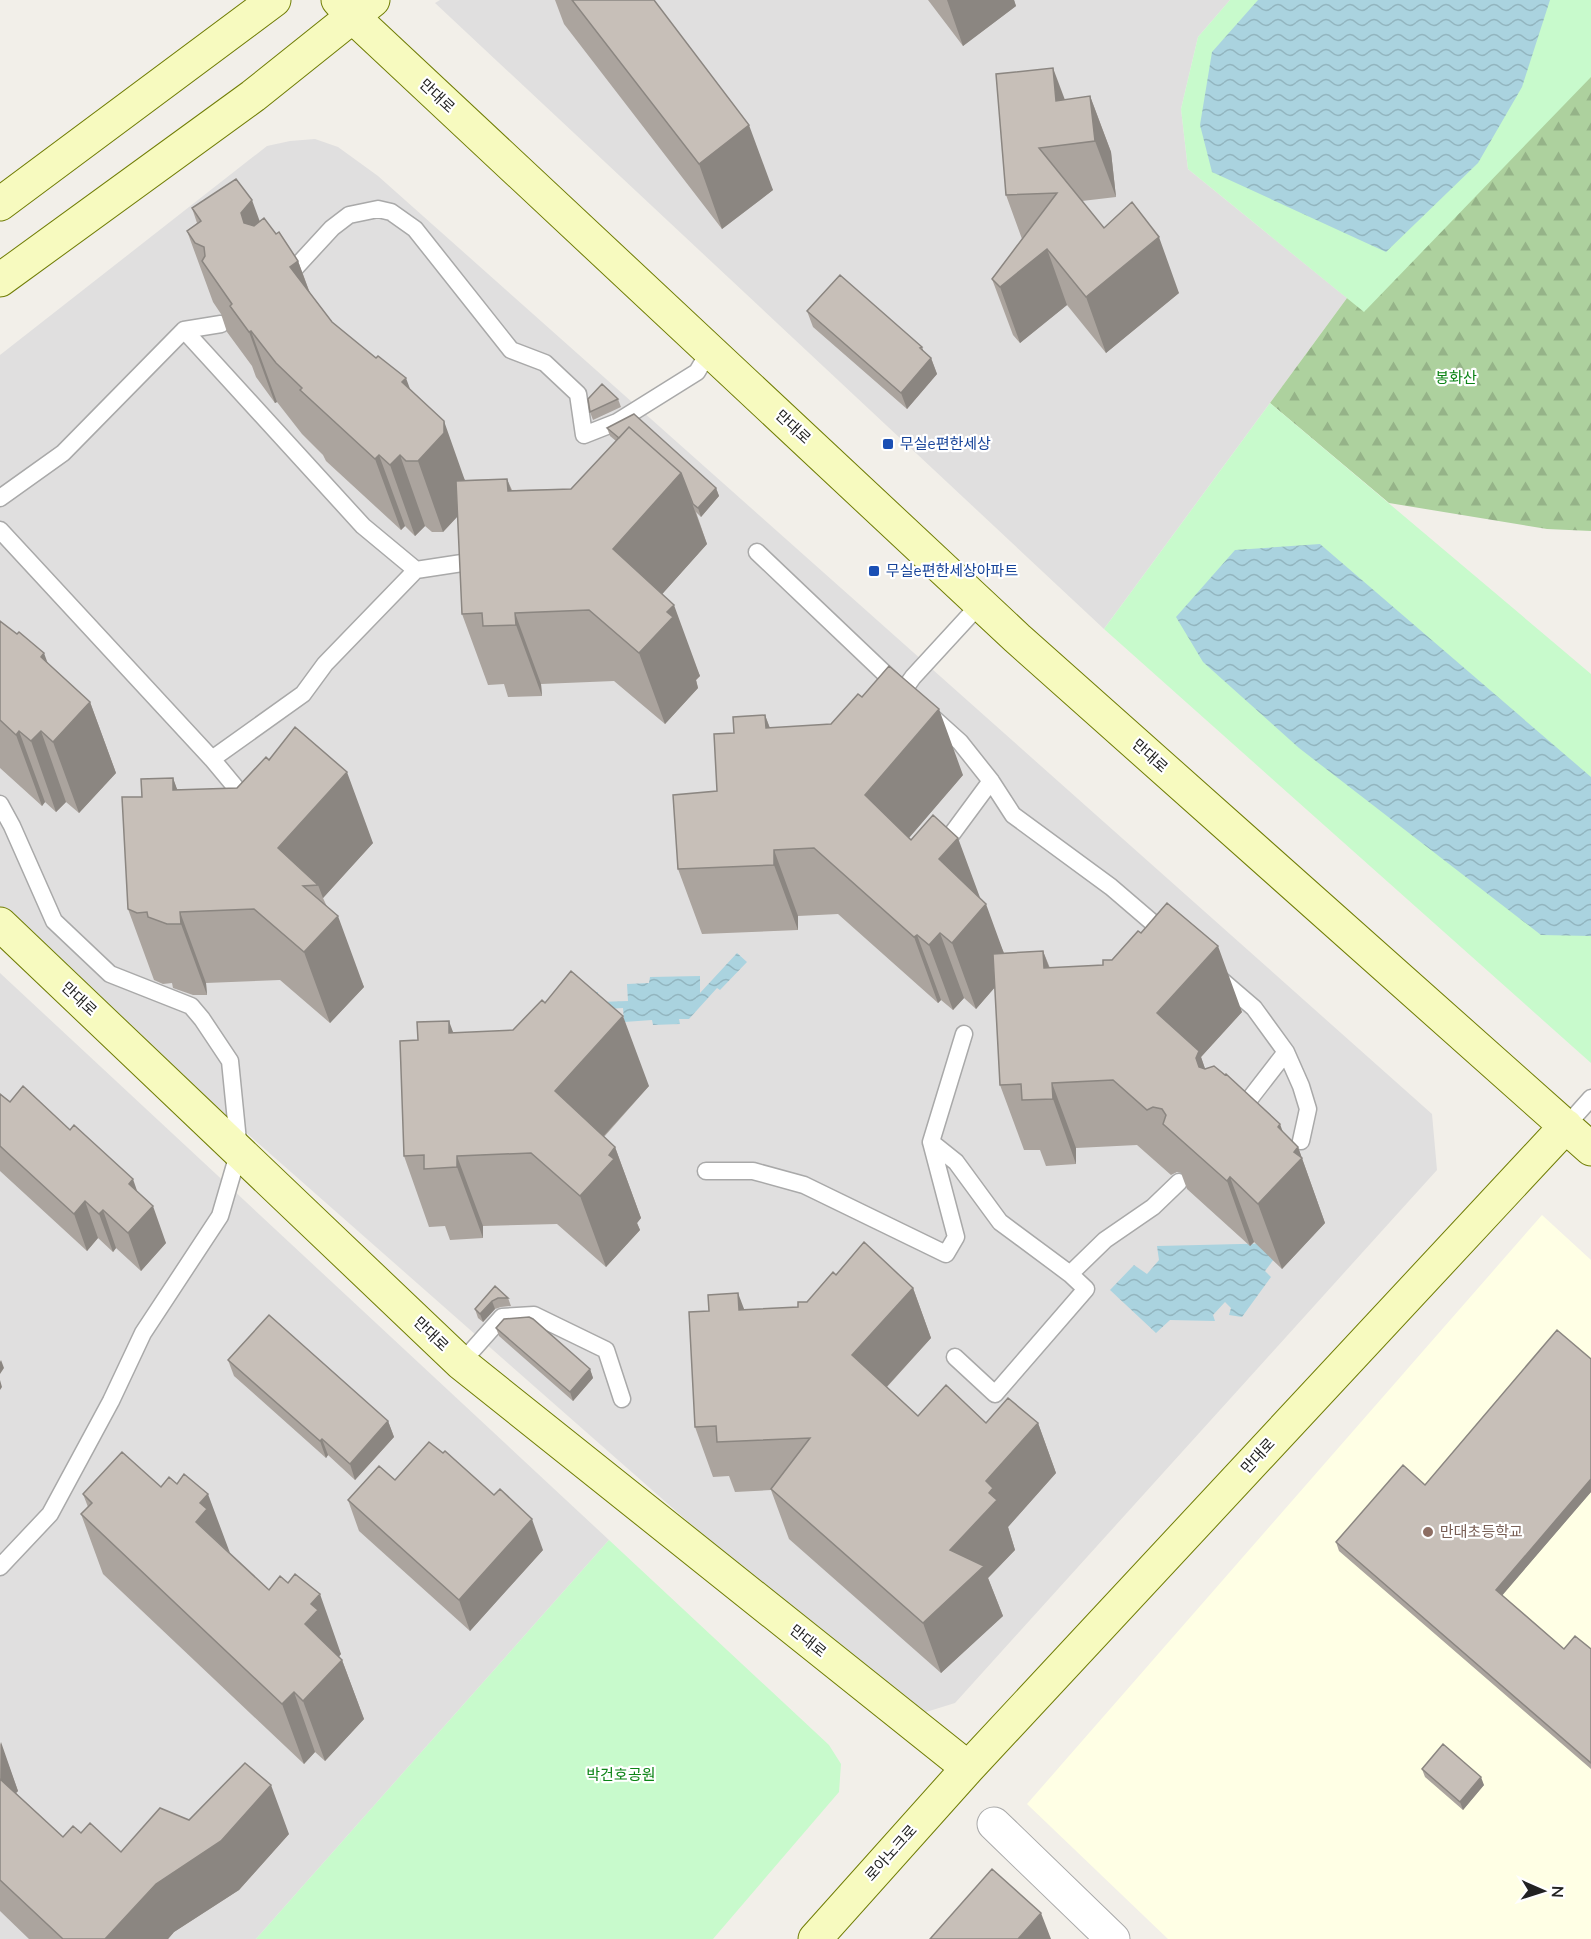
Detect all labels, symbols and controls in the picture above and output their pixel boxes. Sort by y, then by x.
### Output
street label: 만대로 [415,75,459,117]
park label: 봉화산 [1435,368,1477,388]
street label: 만대로 [771,406,815,448]
place label: 무실e편한세상 [900,434,991,454]
marker: 무실e편한세상 [881,437,895,451]
place label: 무실e편한세상아파트 [886,561,1018,581]
marker: 무실e편한세상아파트 [867,564,881,578]
street label: 만대로 [1128,735,1172,777]
street label: 만대로 [57,978,101,1020]
street label: 만대로 [409,1312,453,1356]
street label: 만대로 [1237,1434,1279,1478]
place label: 만대초등학교 [1440,1522,1523,1542]
marker: 만대초등학교 [1421,1525,1435,1539]
street label: 만대로 [786,1620,830,1662]
park label: 박건호공원 [586,1765,656,1785]
street label: 로아노크로 [860,1821,922,1885]
north arrow [1513,1861,1573,1921]
text: N [1546,1885,1568,1898]

